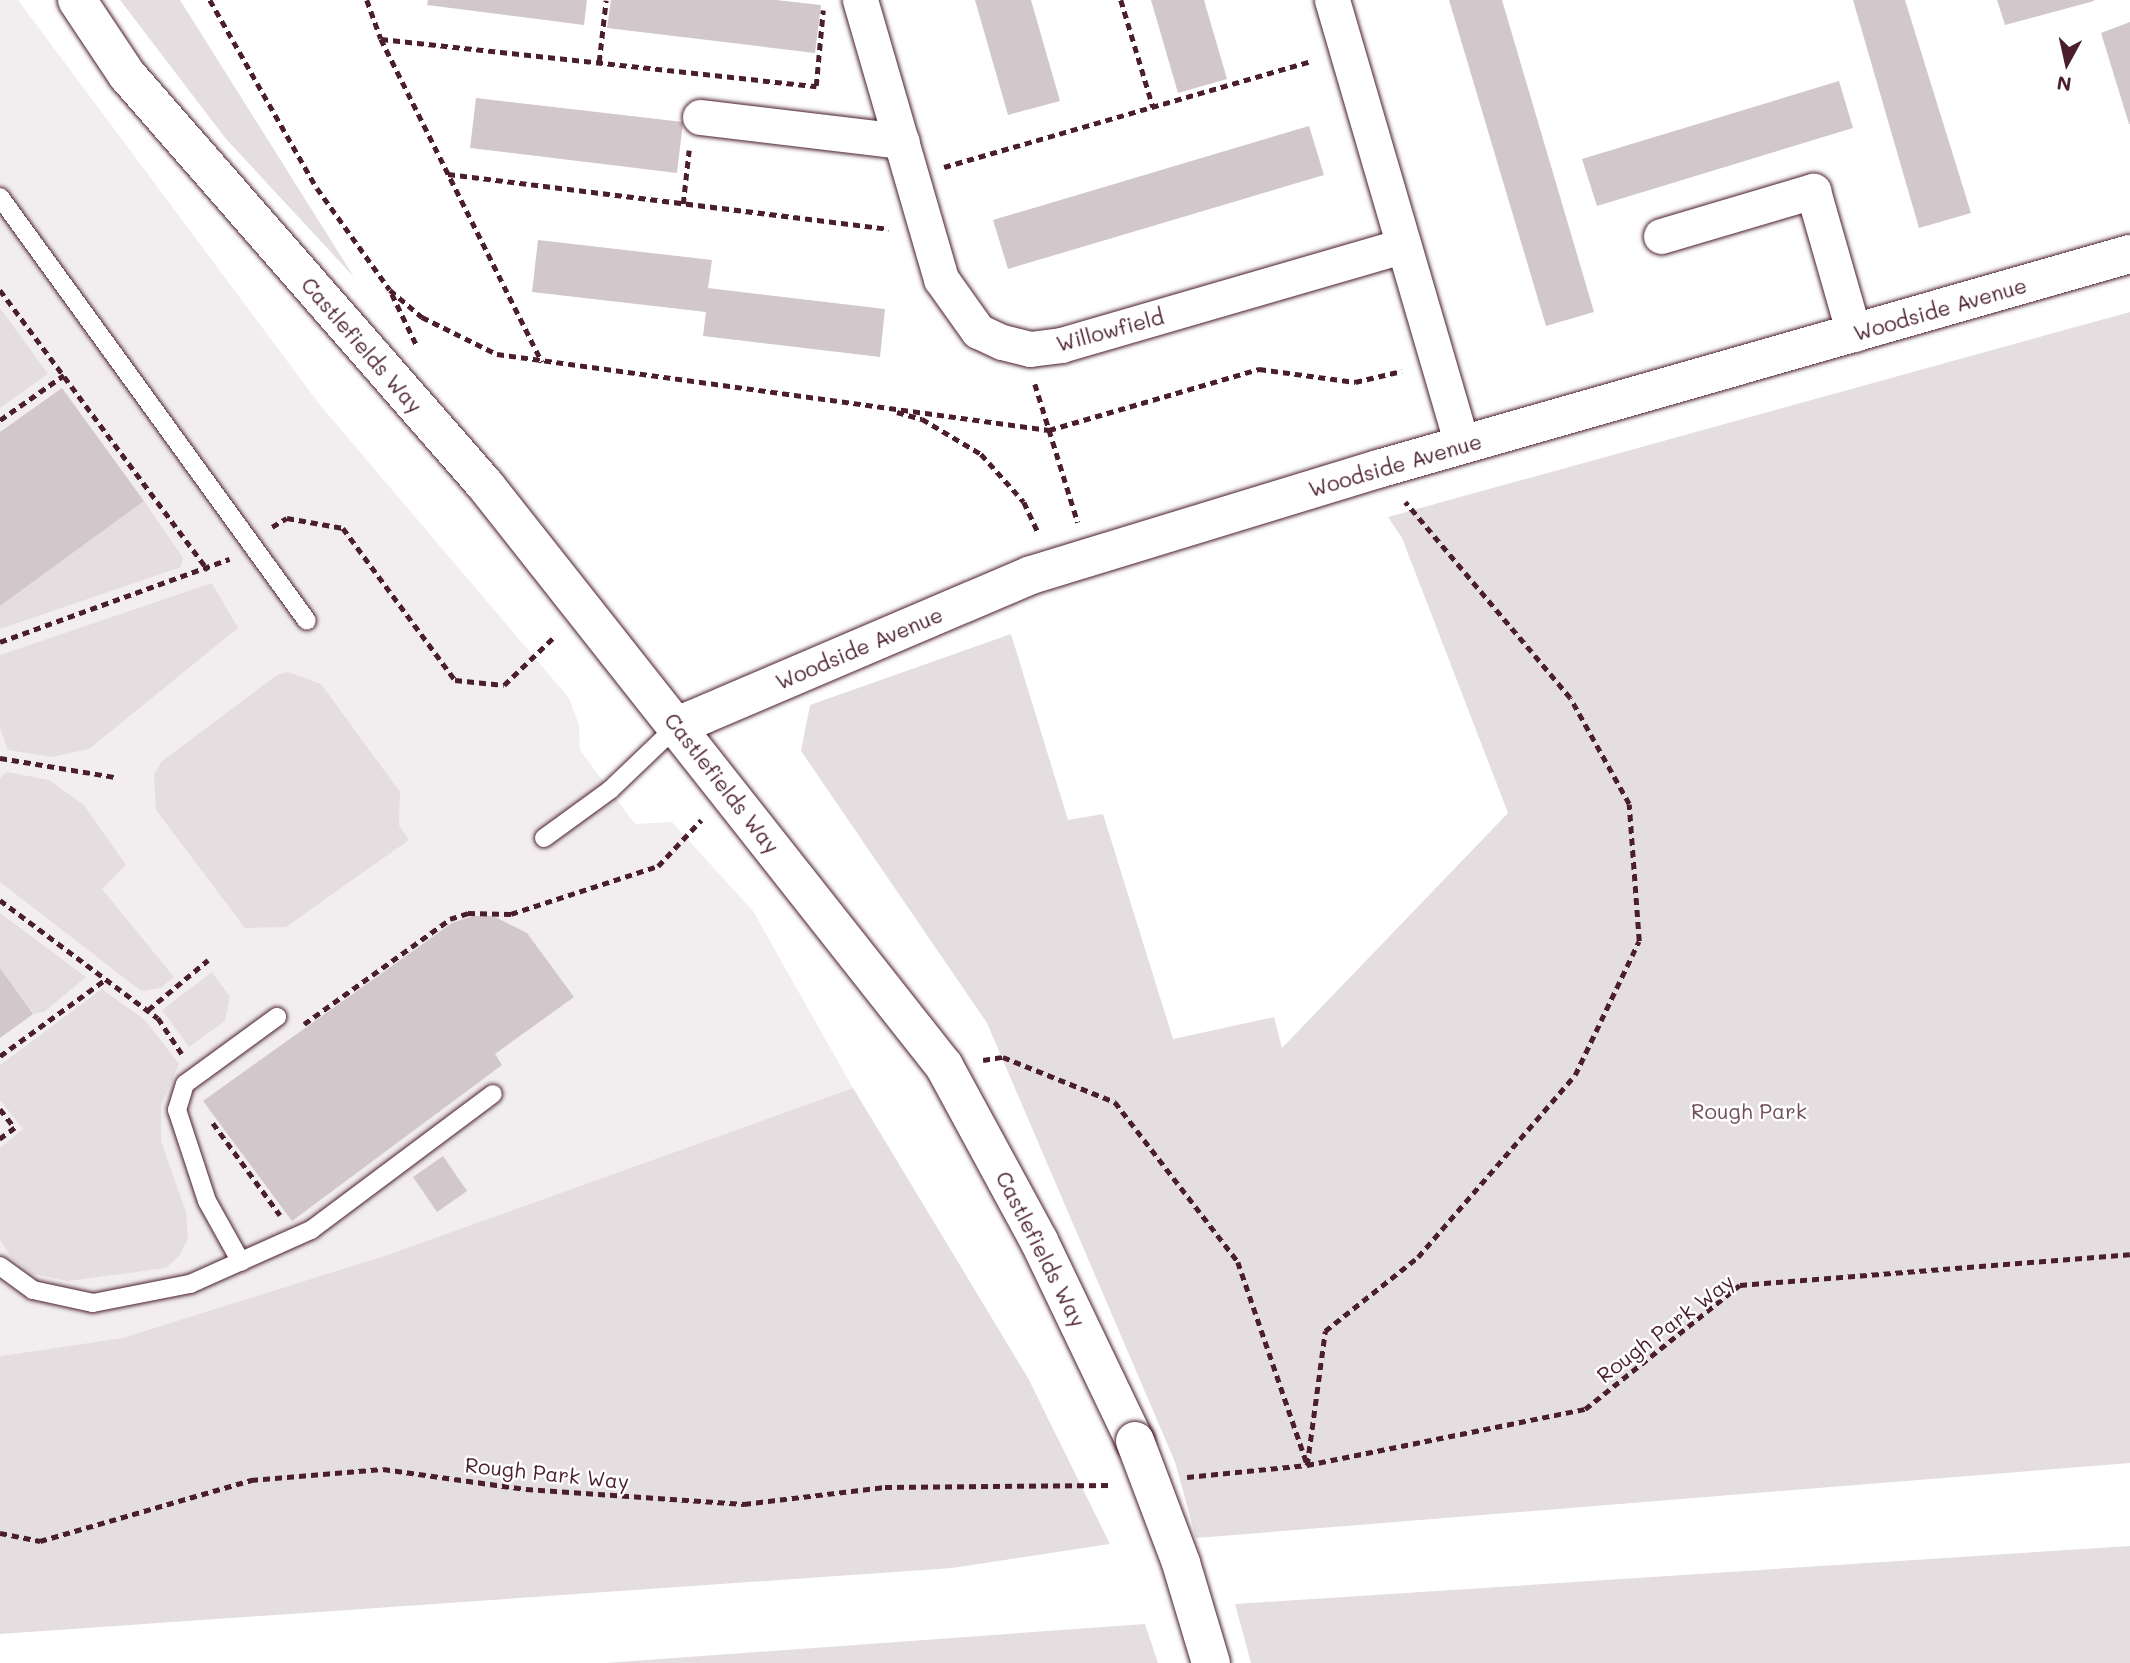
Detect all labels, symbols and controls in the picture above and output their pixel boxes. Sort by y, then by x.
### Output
north arrow [2032,28,2102,98]
text: N [2055,71,2073,98]
street label: Castlefields Way [296,272,428,418]
street label: Woodside Avenue [1851,272,2029,346]
street label: Willowfield [1053,304,1167,356]
street label: Woodside Avenue [1306,428,1484,502]
street label: Woodside Avenue [772,601,946,695]
street label: Castlefields Way [659,708,785,858]
park label: Rough Park [1691,1098,1807,1124]
street label: Castlefields Way [991,1167,1091,1331]
street label: Rough Park Way [1592,1268,1738,1388]
street label: Rough Park Way [464,1452,630,1494]

